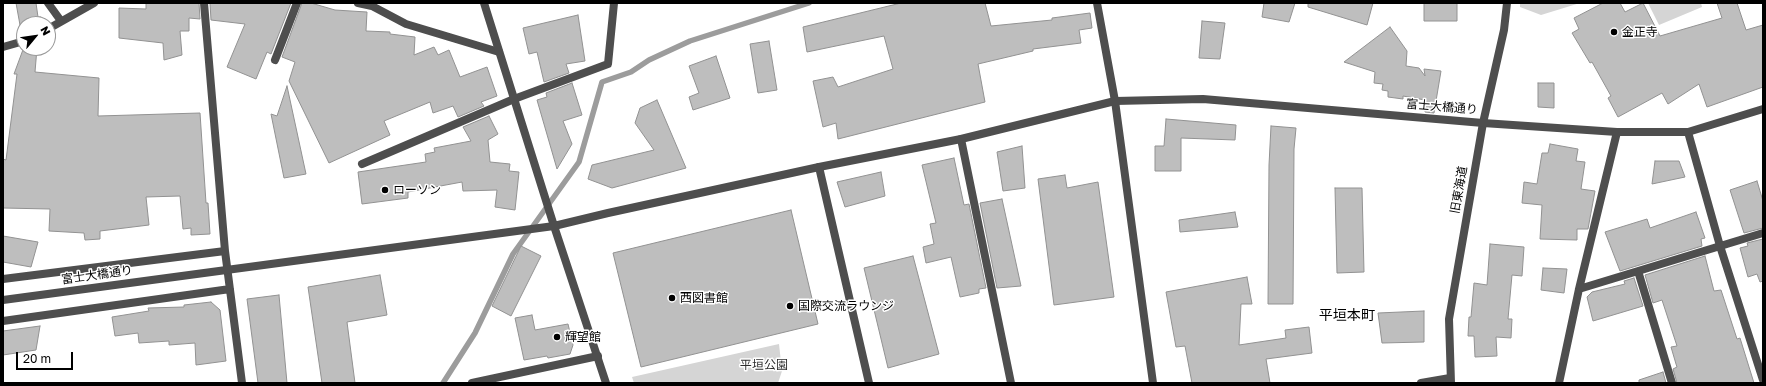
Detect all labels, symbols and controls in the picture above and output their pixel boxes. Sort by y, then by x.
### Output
north arrow [16,16,56,56]
text: N [38,24,54,37]
place label: 金正寺 [1622,25,1658,39]
marker: 金正寺 [1609,27,1619,37]
street label: 富士大橋通り [1406,97,1478,117]
street label: 旧東海道 [1448,165,1470,215]
place label: ローソン [393,183,441,197]
marker: ローソン [380,185,390,195]
street label: 富士大橋通り [60,263,134,287]
place label: 西図書館 [680,291,728,305]
marker: 西図書館 [667,293,677,303]
place label: 国際交流ラウンジ [798,299,894,313]
marker: 国際交流ラウンジ [785,301,795,311]
district label: 平垣本町 [1319,308,1375,324]
place label: 輝望館 [565,330,601,344]
marker: 輝望館 [552,332,562,342]
scale bar [18,344,75,370]
text: 20 m [23,351,51,366]
park label: 平垣公園 [740,358,788,372]

